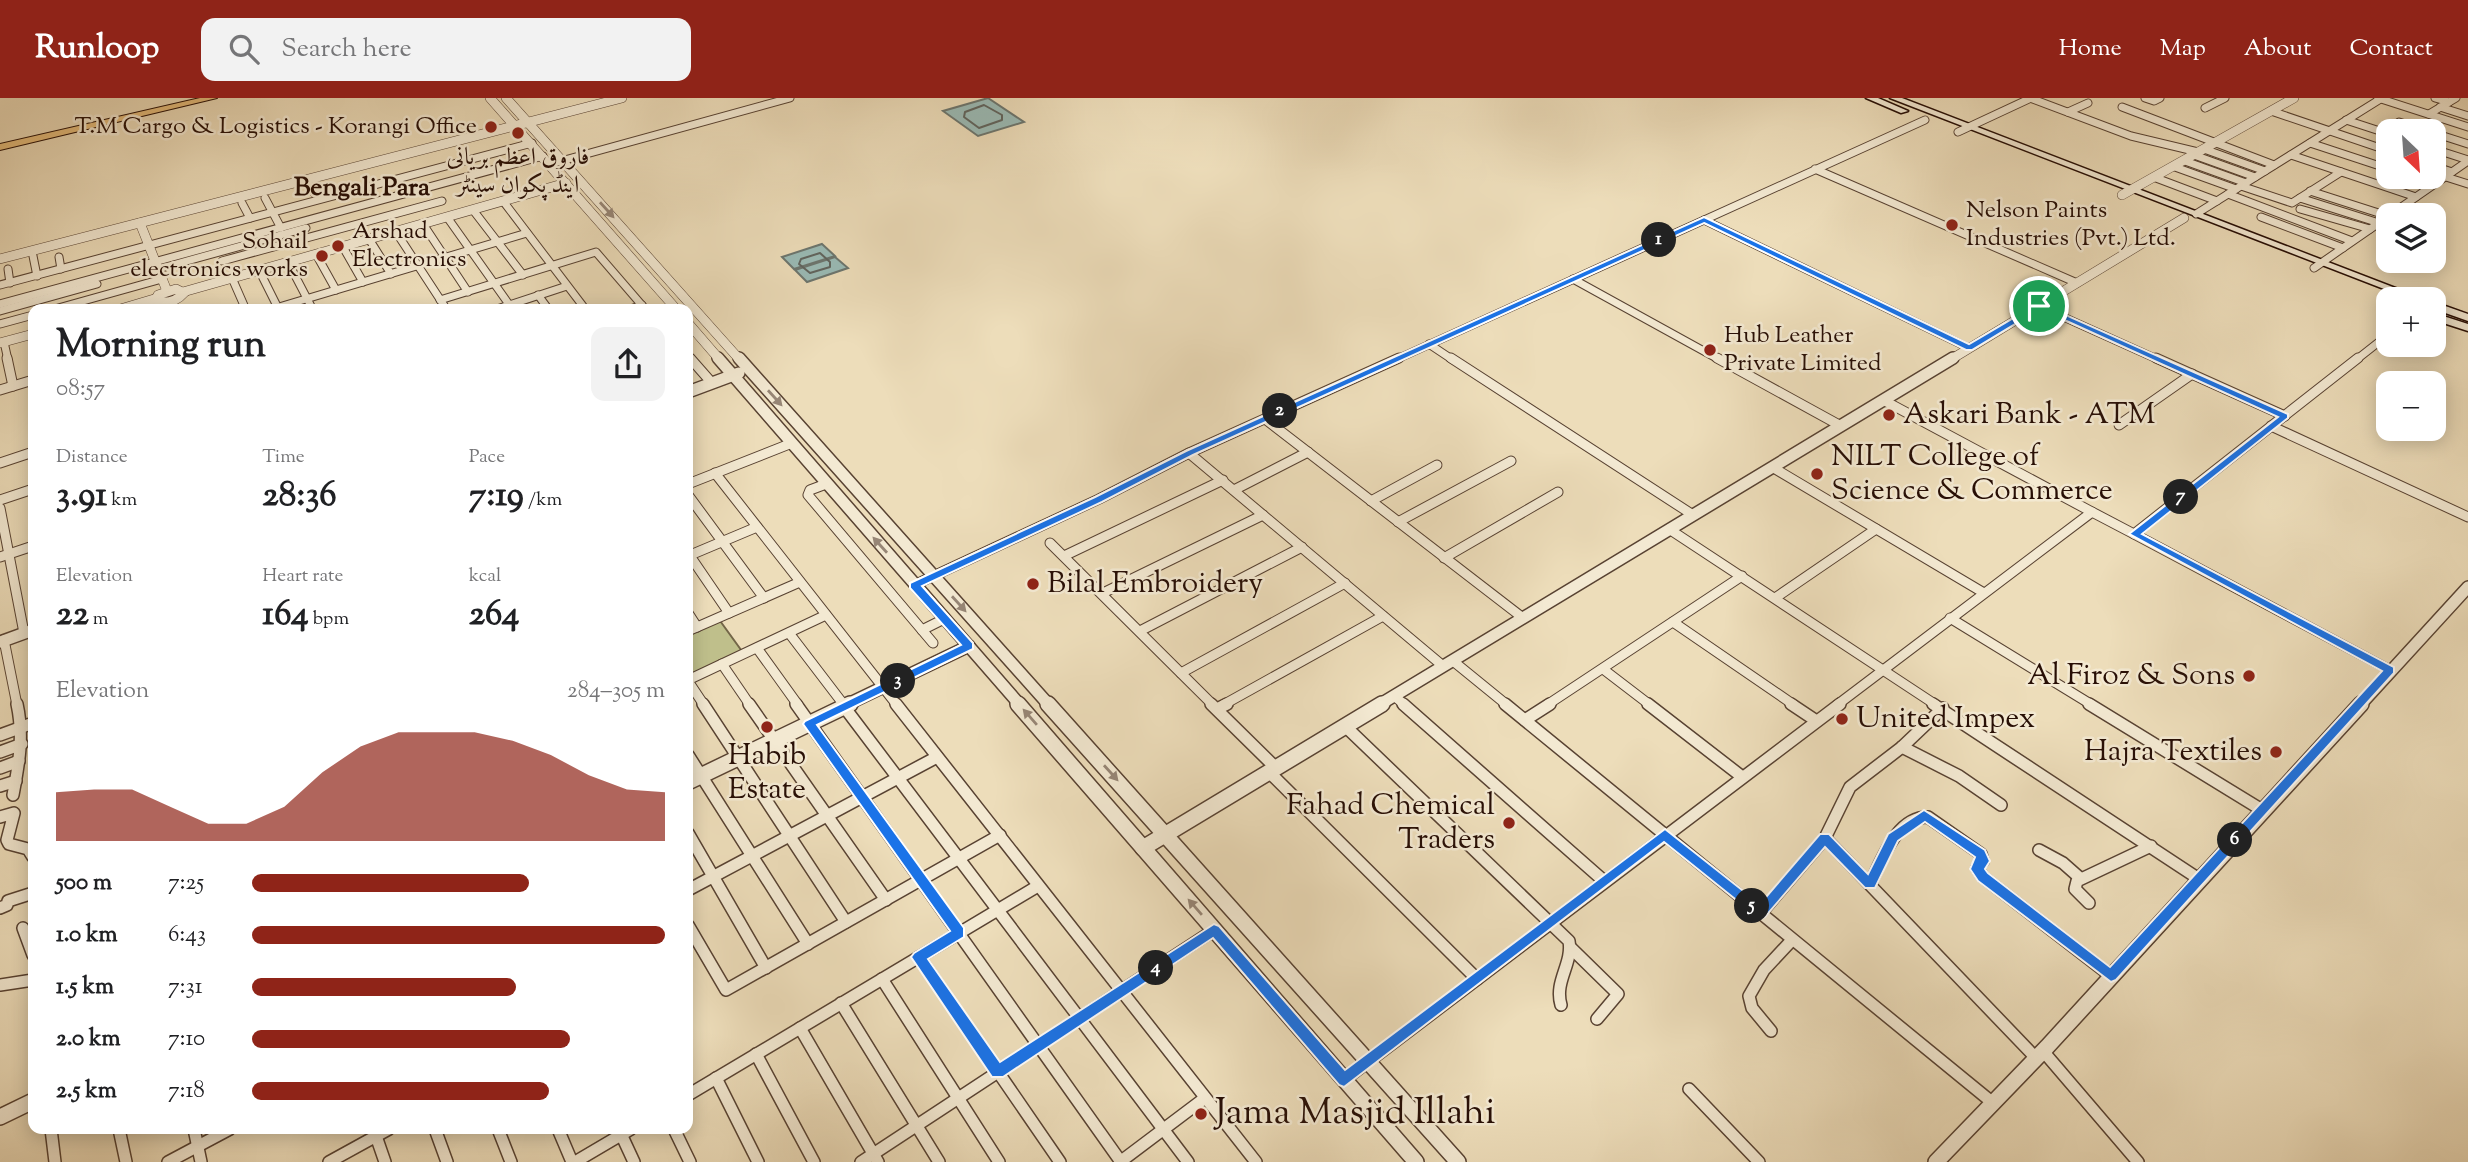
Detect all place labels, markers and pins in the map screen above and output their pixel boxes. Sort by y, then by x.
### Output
place label: T.M Cargo & Logistics - Korangi Office [75,110,477,144]
marker: T.M Cargo & Logistics - Korangi Office [483,119,499,135]
marker: فاروق اعظم بریانی اینڈ پکوان سینٹر [510,125,526,141]
place label: فاروق اعظم بریانی اینڈ پکوان سینٹر [447,141,589,203]
place label: Nelson Paints Industries (Pvt.) Ltd. [1966,194,2176,256]
place label: Arshad Electronics [352,215,466,277]
marker: Nelson Paints Industries (Pvt.) Ltd. [1944,217,1960,233]
pin: 1 [1642,222,1676,258]
place label: Sohail electronics works [130,225,308,287]
marker: Arshad Electronics [330,238,346,254]
marker: Sohail electronics works [314,248,330,264]
pin [2009,276,2069,336]
place label: Hub Leather Private Limited [1724,319,1882,381]
marker: Hub Leather Private Limited [1702,342,1718,358]
pin: 2 [1262,394,1298,428]
place label: Askari Bank - ATM [1903,394,2155,437]
marker: Askari Bank - ATM [1881,407,1897,423]
place label: NILT College of Science & Commerce [1831,436,2113,513]
marker: NILT College of Science & Commerce [1809,466,1825,482]
pin: 7 [2164,480,2198,514]
place label: Bilal Embroidery [1047,563,1263,606]
marker: Bilal Embroidery [1025,576,1041,592]
place label: Al Firoz & Sons [2027,655,2235,698]
pin: 3 [880,664,916,698]
marker: Al Firoz & Sons [2241,668,2257,684]
place label: United Impex [1856,698,2035,741]
marker: United Impex [1834,711,1850,727]
marker: Habib Estate [759,719,775,735]
place label: Hajra Textiles [2084,731,2262,774]
place label: Habib Estate [728,735,806,812]
marker: Hajra Textiles [2268,744,2284,760]
place label: Fahad Chemical Traders [1286,785,1495,862]
marker: Fahad Chemical Traders [1501,815,1517,831]
pin: 6 [2218,822,2252,858]
pin: 5 [1734,888,1770,924]
pin: 4 [1138,950,1174,986]
place label: Jama Masjid Illahi [1213,1087,1496,1141]
marker: Jama Masjid Illahi [1193,1106,1209,1122]

